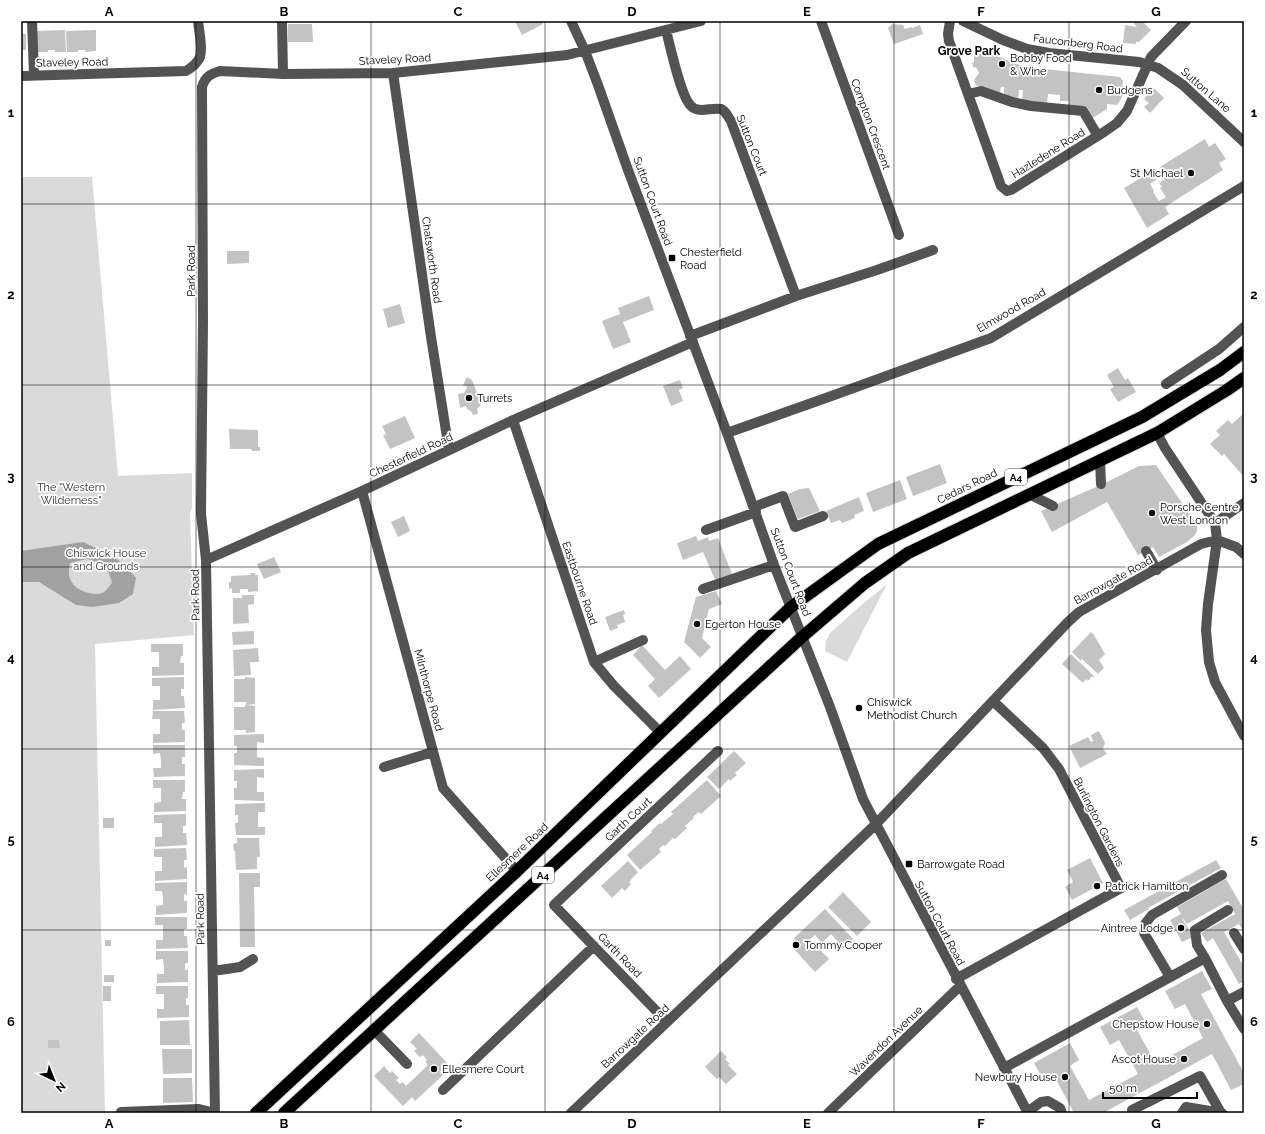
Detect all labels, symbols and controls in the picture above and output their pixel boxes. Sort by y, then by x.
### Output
text: A [105,4,114,19]
text: B [280,4,289,19]
text: C [454,4,463,19]
text: D [627,4,637,19]
text: E [803,4,811,19]
text: F [977,4,985,19]
text: G [1151,4,1161,19]
street label: Fauconberg Road [1032,32,1124,55]
district label: Grove Park [938,44,1000,58]
street label: Staveley Road [359,51,432,68]
place label: Bobby Food & Wine [1010,52,1072,78]
street label: Staveley Road [36,55,108,70]
marker: Bobby Food & Wine [997,59,1007,69]
street label: Sutton Lane [1178,65,1234,116]
street label: Compton Crescent [848,77,893,172]
place label: Budgens [1107,84,1153,97]
marker: Budgens [1094,85,1104,95]
text: 1 [8,105,15,120]
text: 1 [1251,105,1258,120]
street label: Sutton Court [733,113,770,178]
street label: Hazledene Road [1009,125,1088,181]
street label: Sutton Court Road [630,155,675,248]
place label: St Michael [1130,167,1183,180]
marker: St Michael [1186,168,1196,178]
street label: Chatsworth Road [419,216,444,304]
street label: Park Road [185,245,198,297]
place label: Chesterfield Road [680,246,742,272]
marker: Chesterfield Road [667,253,677,263]
street label: Elmwood Road [974,285,1048,335]
text: 2 [7,287,15,302]
text: 2 [1250,287,1258,302]
place label: Turrets [477,392,512,405]
marker: Turrets [464,393,474,403]
street label: Chesterfield Road [367,430,455,481]
street label: Cedars Road [935,466,1000,507]
text: 3 [7,469,15,484]
road number: A4 [1005,469,1027,485]
text: 3 [1250,469,1258,484]
park label: The "Western Wilderness" [37,481,105,507]
place label: Porsche Centre West London [1160,501,1239,527]
marker: Porsche Centre West London [1147,508,1157,518]
street label: Sutton Court Road [768,526,813,618]
street label: Eastbourne Road [559,540,600,627]
park label: Chiswick House and Grounds [66,547,147,573]
street label: Barrowgate Road [1072,553,1155,607]
street label: Park Road [189,569,202,621]
place label: Egerton House [705,618,781,631]
marker: Egerton House [692,619,702,629]
street label: Milnthorpe Road [411,648,446,733]
text: 4 [7,650,15,665]
text: 4 [1250,650,1258,665]
place label: Chiswick Methodist Church [867,696,957,722]
marker: Chiswick Methodist Church [854,703,864,713]
street label: Burlington Gardens [1070,775,1127,869]
street label: Garth Court [602,794,655,844]
street label: Ellesmere Road [484,820,551,885]
text: 5 [7,832,15,847]
text: 5 [1250,832,1258,847]
place label: Barrowgate Road [917,858,1005,871]
marker: Barrowgate Road [904,859,914,869]
road number: A4 [532,867,554,883]
street label: Sutton Court Road [912,879,967,968]
place label: Patrick Hamilton [1105,880,1188,893]
marker: Patrick Hamilton [1092,881,1102,891]
street label: Park Road [194,893,207,945]
place label: Aintree Lodge [1101,922,1174,935]
marker: Aintree Lodge [1176,923,1186,933]
street label: Garth Road [595,930,644,980]
place label: Tommy Cooper [804,939,882,952]
marker: Tommy Cooper [791,940,801,950]
street label: Barrowgate Road [599,1002,672,1071]
street label: Wavendon Avenue [847,1003,926,1079]
text: 6 [7,1014,15,1029]
text: 6 [1250,1014,1258,1029]
place label: Chepstow House [1112,1018,1200,1031]
marker: Chepstow House [1202,1019,1212,1029]
place label: Ascot House [1112,1053,1177,1066]
marker: Ascot House [1179,1054,1189,1064]
north arrow [34,1060,74,1100]
place label: Ellesmere Court [442,1063,524,1076]
marker: Ellesmere Court [429,1064,439,1074]
place label: Newbury House [975,1071,1058,1084]
marker: Newbury House [1060,1072,1070,1082]
scale bar [1103,1074,1197,1100]
text: N [53,1079,68,1095]
text: 50 m [1109,1081,1137,1095]
text: A [105,1116,114,1131]
text: B [280,1116,289,1131]
text: C [454,1116,463,1131]
text: D [627,1116,637,1131]
text: E [803,1116,811,1131]
text: F [977,1116,985,1131]
text: G [1151,1116,1161,1131]

